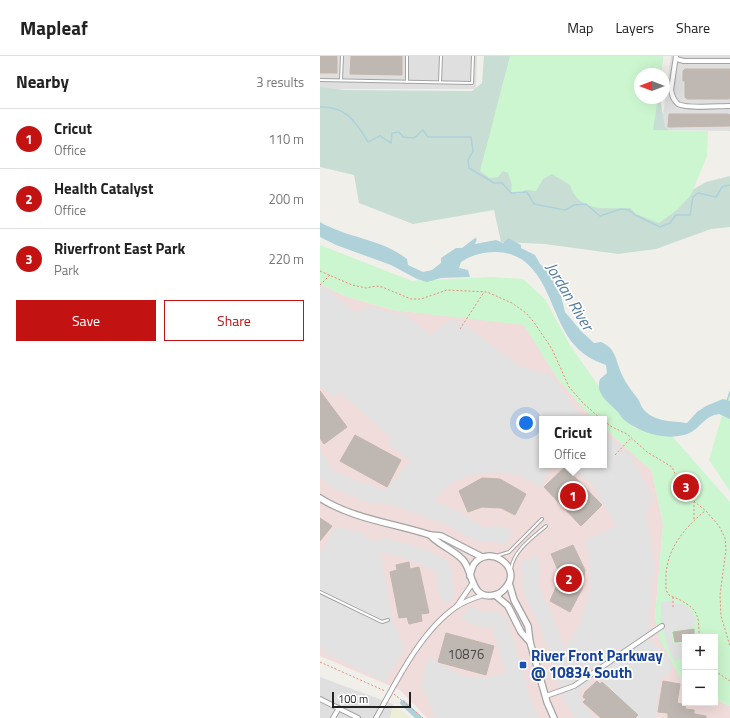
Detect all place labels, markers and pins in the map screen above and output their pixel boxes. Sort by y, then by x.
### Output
pin: 3 [673,472,699,502]
pin: 1 [560,481,586,511]
pin: 2 [556,564,582,594]
place label: River Front Parkway @ 10834 South [531,644,663,684]
marker: River Front Parkway @ 10834 South [518,660,528,670]

